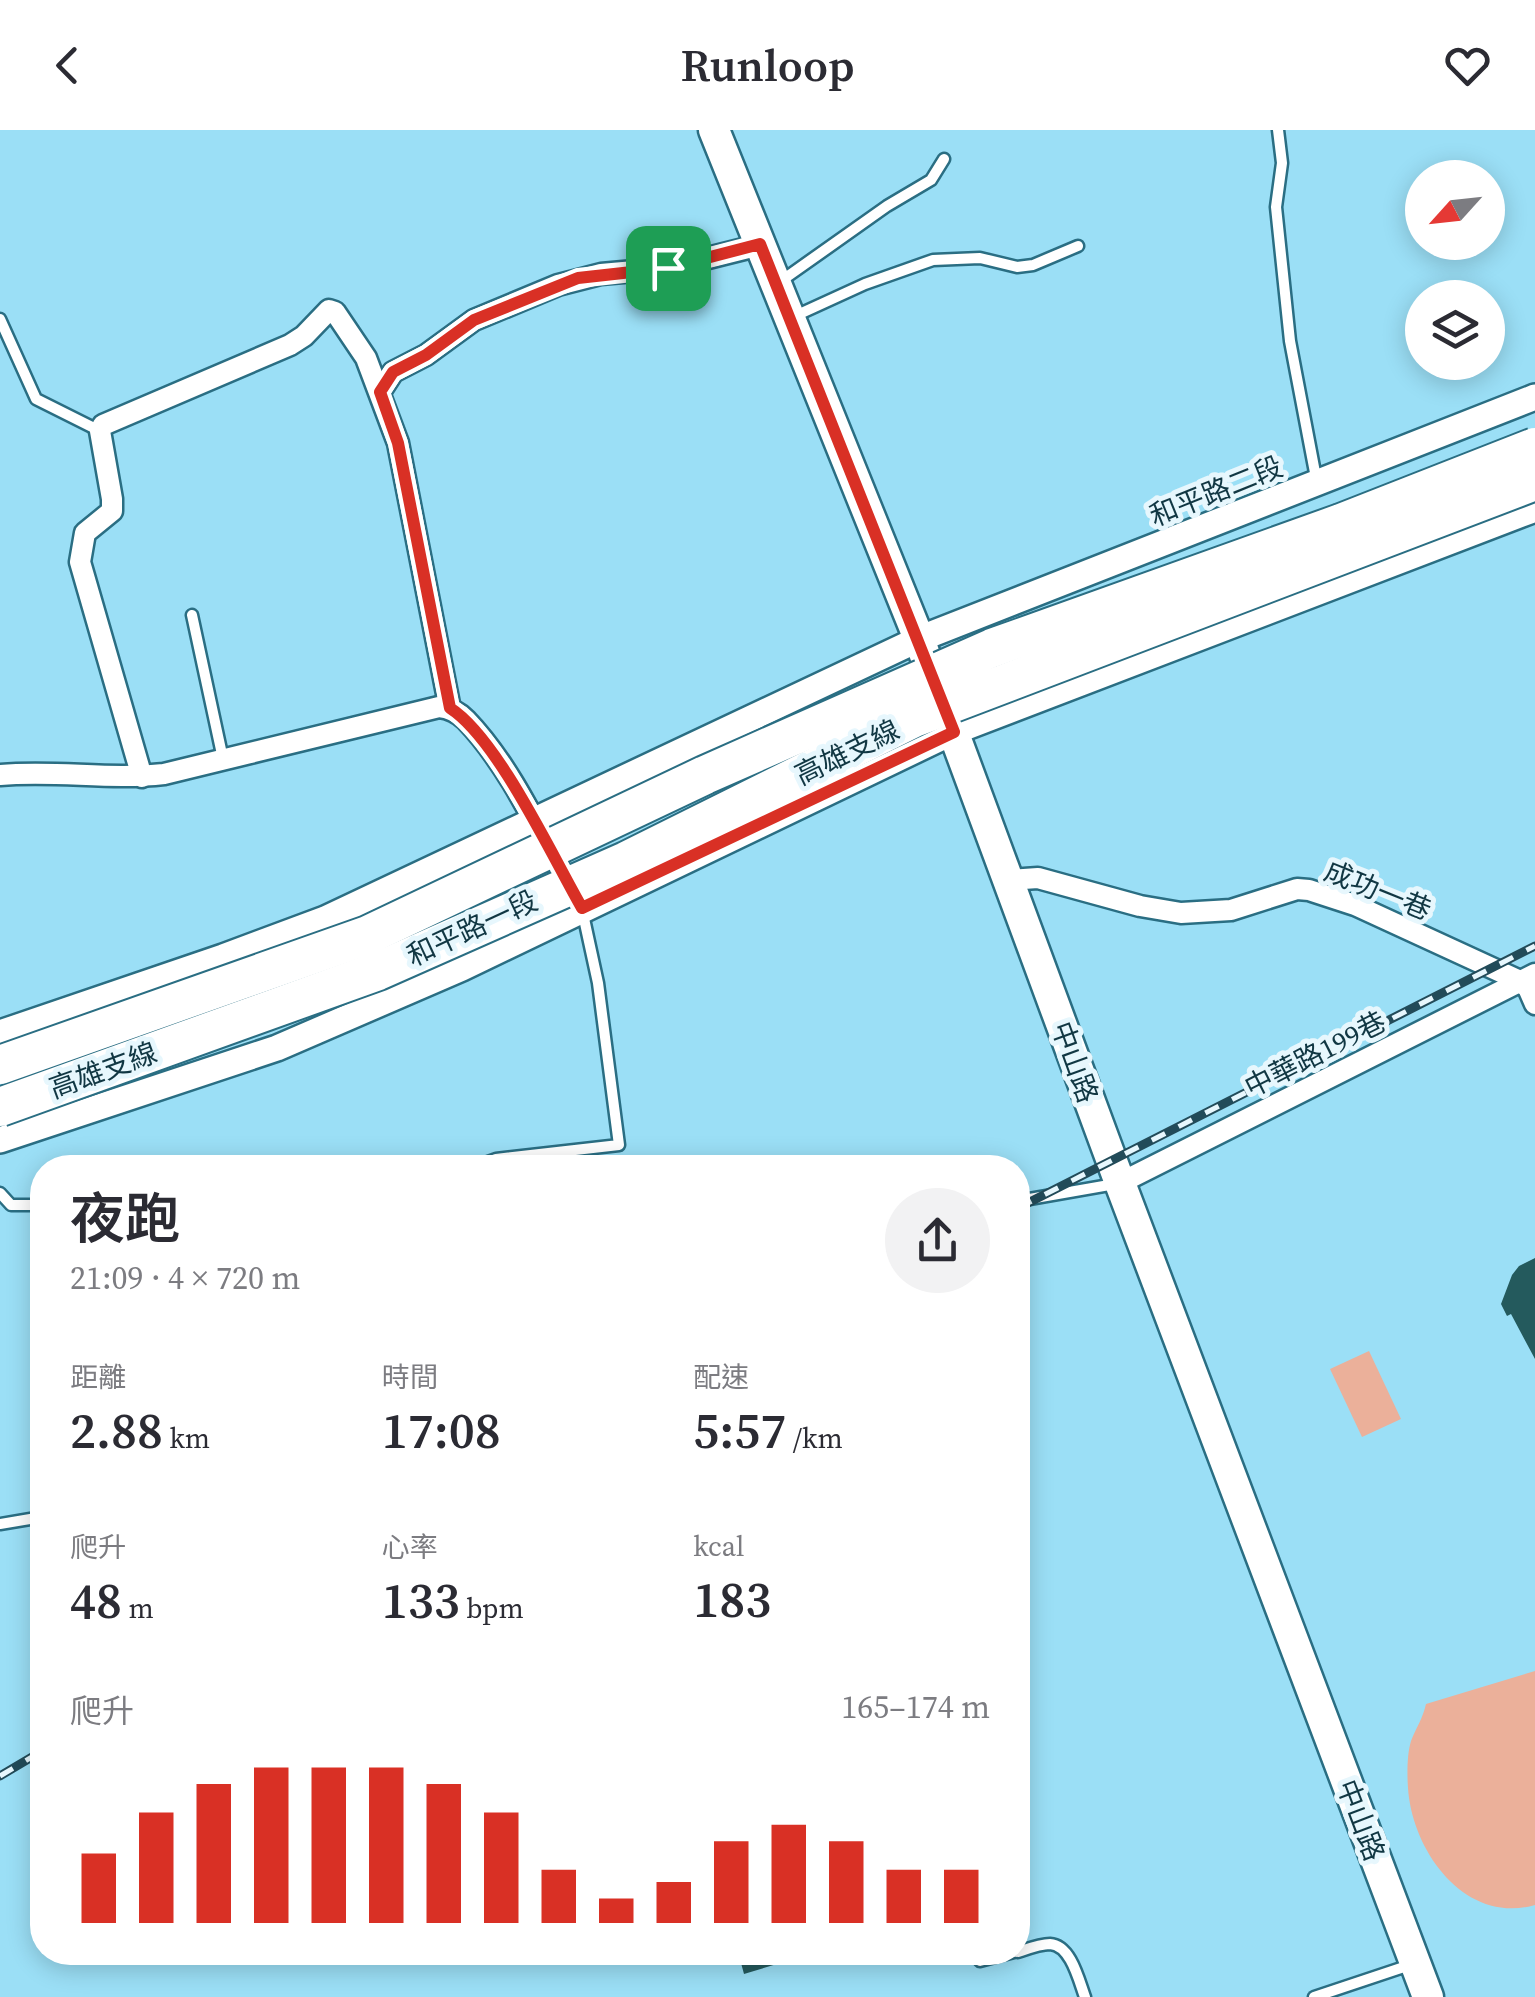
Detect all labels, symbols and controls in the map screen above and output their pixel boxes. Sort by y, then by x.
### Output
text: Runloop [680,34,855,96]
icon: back [40,38,95,93]
icon: heart [1440,38,1495,93]
north arrow [1405,160,1505,260]
map controls [1405,160,1505,380]
pin [626,226,711,311]
icon: arrive [641,241,696,296]
button: layers [1405,280,1505,380]
street label: 和平路二段 [1144,447,1288,535]
street label: 高雄支線 [788,710,906,794]
street label: 成功一巷 [1319,851,1437,929]
street label: 和平路一段 [401,881,543,975]
street label: 中華路199巷 [1238,1002,1392,1106]
street label: 中山路 [1043,1016,1107,1108]
street label: 高雄支線 [44,1033,162,1107]
text: 夜跑 [70,1181,180,1256]
button: share [885,1188,990,1293]
text: 21:09 · 4 × 720 m [70,1256,300,1300]
text: 距離 [70,1358,126,1396]
text: 時間 [382,1358,438,1396]
text: 配速 [693,1358,749,1396]
text: 2.88 [70,1396,163,1465]
text: 17:08 [382,1396,501,1465]
text: 5:57 [693,1396,786,1465]
text: km [163,1419,210,1457]
text: /km [786,1419,843,1457]
text: kcal [693,1527,744,1565]
text: 爬升 [70,1528,126,1566]
text: 心率 [382,1528,438,1566]
text: 183 [693,1565,771,1634]
text: 48 [70,1566,122,1635]
text: 133 [382,1566,460,1635]
text: m [122,1589,154,1627]
text: bpm [460,1589,524,1627]
text: 165–174 m [841,1685,990,1729]
text: 爬升 [70,1689,134,1733]
street label: 中山路 [1328,1774,1394,1866]

